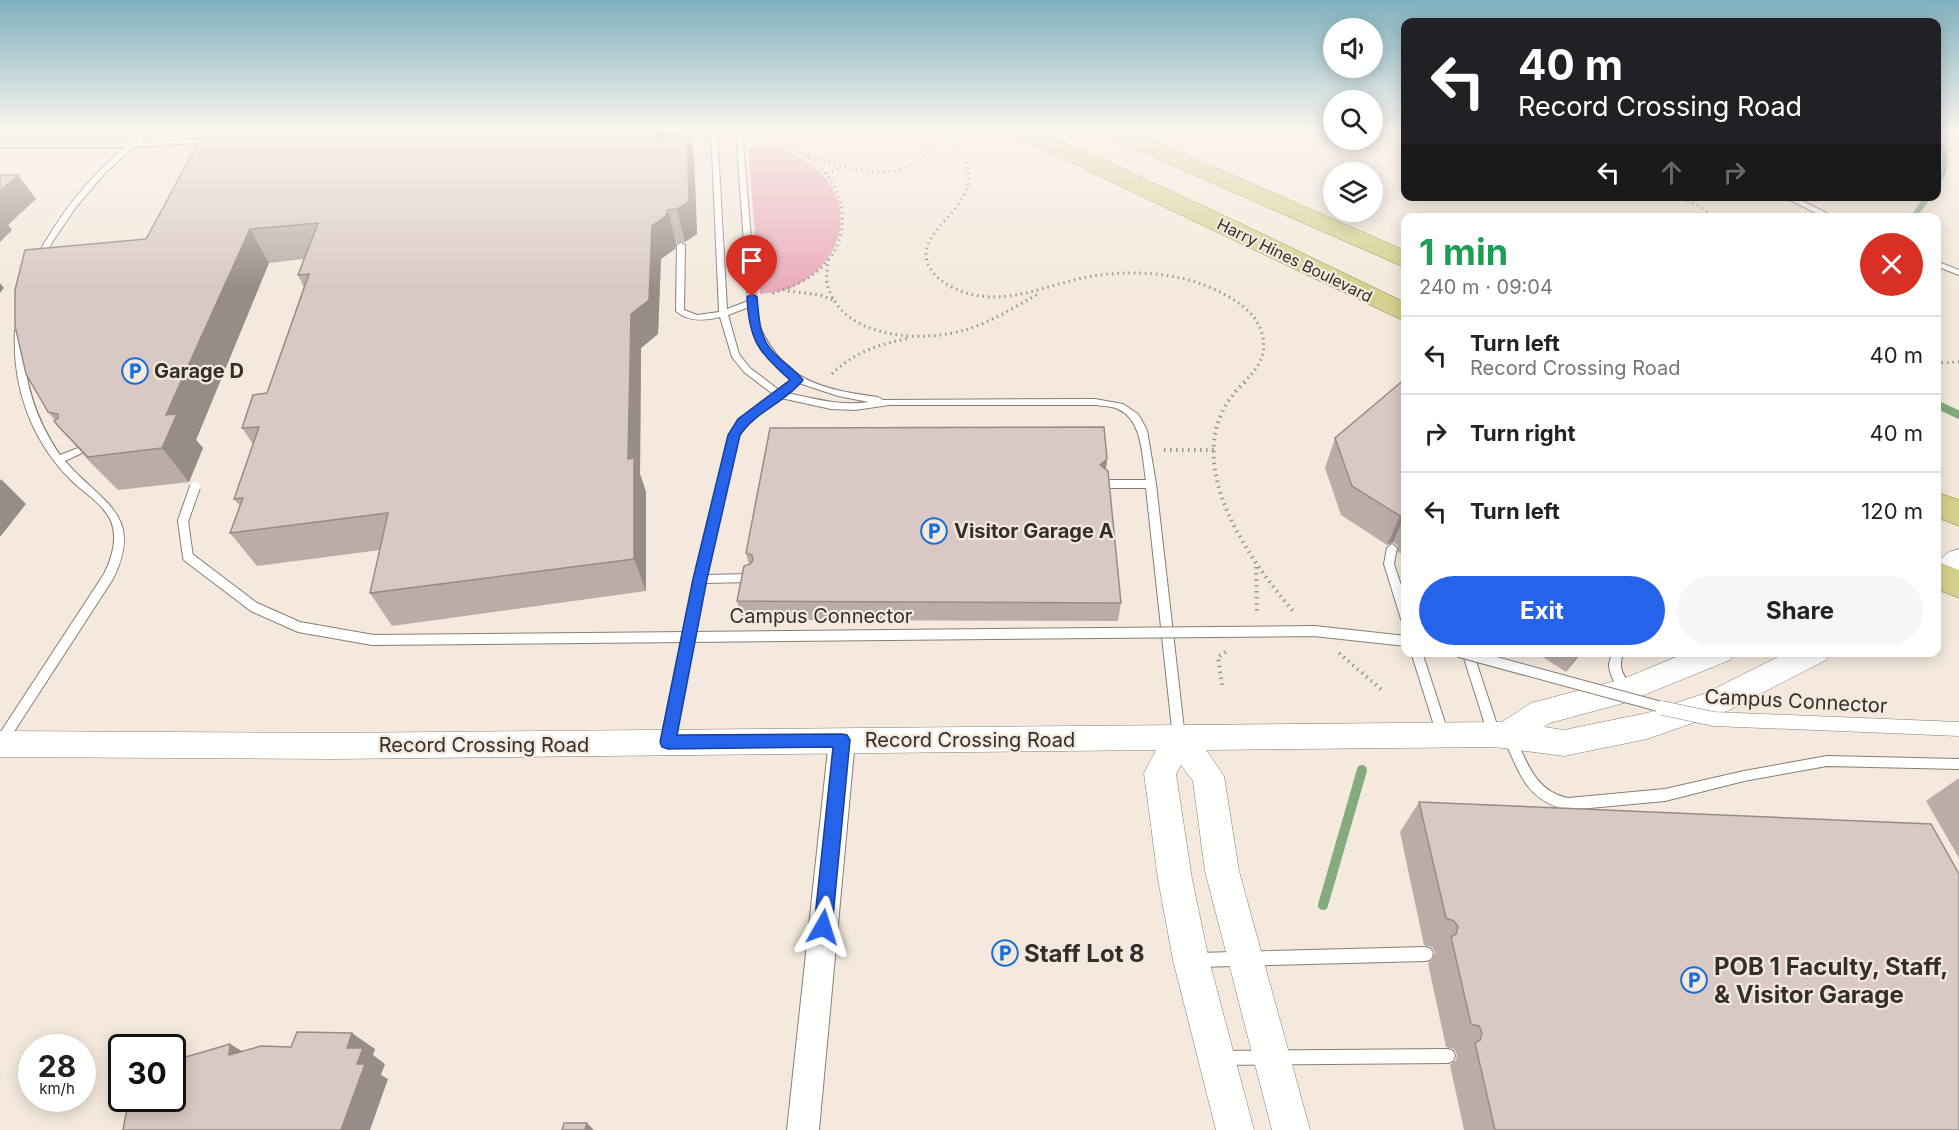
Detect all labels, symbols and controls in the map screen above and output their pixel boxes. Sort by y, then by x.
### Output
map controls [1323,18,1383,222]
button: sound [1323,18,1383,78]
text: 40 m [1518,39,1623,90]
icon: left [1419,42,1497,120]
button: search [1323,90,1383,150]
text: Record Crossing Road [1518,90,1802,123]
icon: left [1592,156,1625,189]
icon: ahead [1655,156,1688,189]
icon: right [1718,156,1751,189]
button: layers [1323,162,1383,222]
street label: Harry Hines Boulevard [1214,214,1376,306]
text: 1 min [1419,230,1508,274]
button: close [1860,233,1923,296]
pin [726,235,777,297]
icon: arrive [735,244,768,277]
text: 240 m · 09:04 [1419,275,1553,299]
text: Turn left [1470,330,1560,356]
icon: left [1419,339,1452,372]
text: 40 m [1869,342,1923,368]
parking icon: Garage D [120,356,150,386]
text: Record Crossing Road [1470,356,1680,380]
place label: Garage D [154,359,244,383]
icon: right [1419,417,1452,450]
text: Turn right [1470,420,1576,446]
text: 40 m [1869,420,1923,446]
icon: left [1419,495,1452,528]
text: Turn left [1470,498,1560,524]
text: 120 m [1861,498,1923,524]
parking icon: Visitor Garage A [919,516,949,546]
place label: Visitor Garage A [954,519,1114,543]
button: Exit [1419,576,1665,645]
button: Share [1677,576,1923,645]
street label: Campus Connector [730,604,913,628]
street label: Campus Connector [1704,684,1888,718]
street label: Record Crossing Road [865,728,1075,752]
street label: Record Crossing Road [379,733,589,757]
position arrow [791,895,855,959]
parking icon: Staff Lot 8 [990,938,1020,968]
place label: Staff Lot 8 [1024,939,1145,968]
place label: POB 1 Faculty, Staff, & Visitor Garage [1714,952,1948,1009]
parking icon: POB 1 Faculty, Staff, & Visitor Garage [1679,965,1709,995]
speed limit sign: 30 [108,1034,186,1112]
text: 28 [38,1048,76,1084]
text: km/h [39,1079,75,1098]

